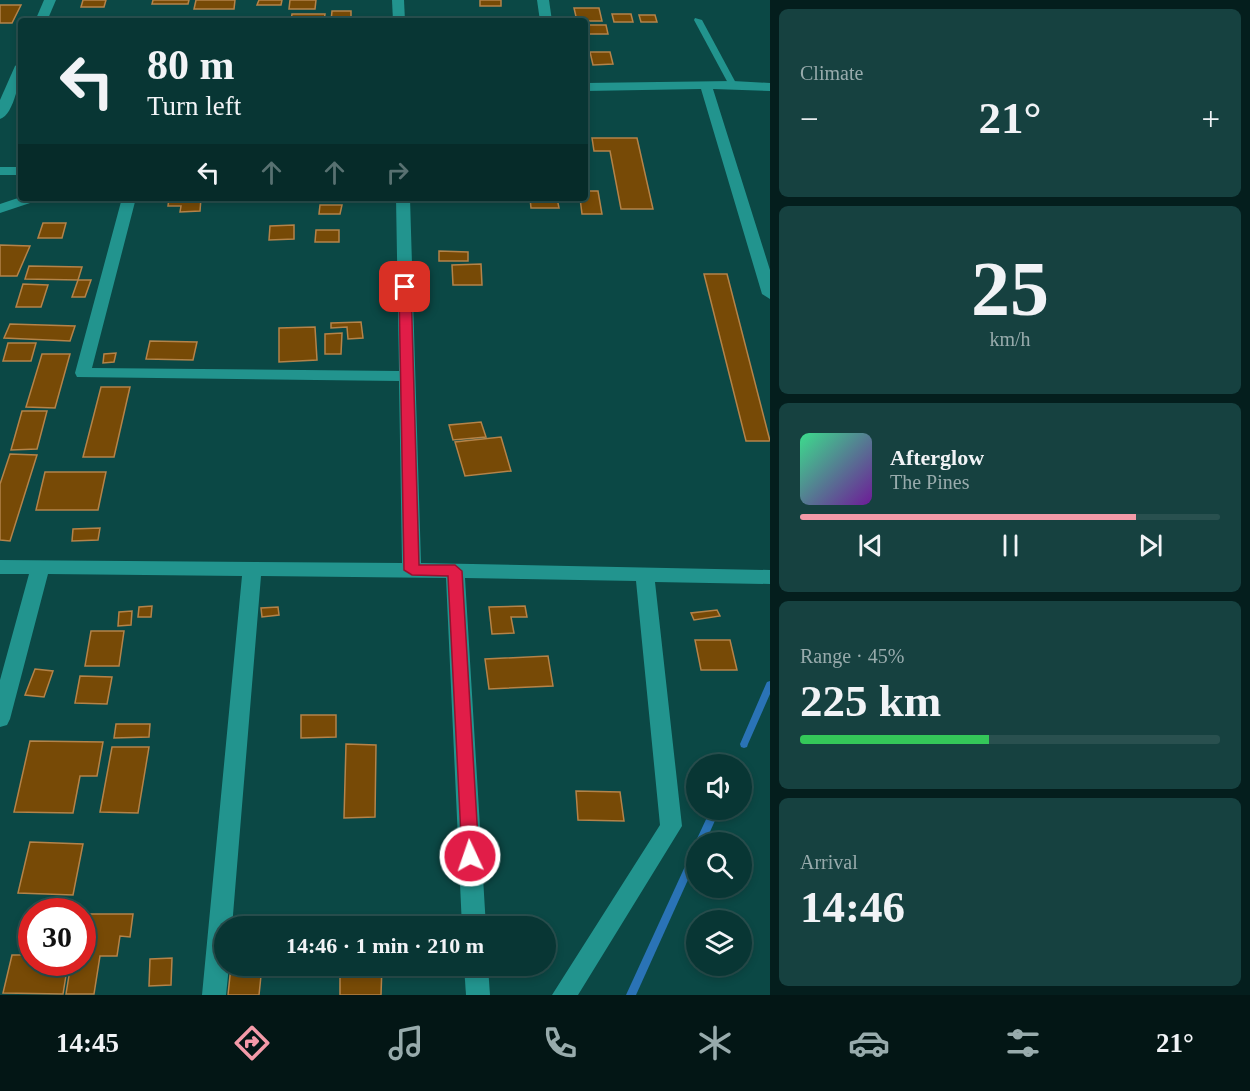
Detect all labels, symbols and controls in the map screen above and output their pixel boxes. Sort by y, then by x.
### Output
icon: left [48,42,126,120]
text: 80 m [147,42,235,88]
text: Climate [800,62,863,84]
text: Turn left [147,91,241,121]
text: 21° [979,93,1042,143]
text: − [800,101,819,137]
text: + [1201,101,1220,137]
icon: left [192,156,225,189]
icon: ahead [255,156,288,189]
icon: ahead [318,156,351,189]
icon: right [381,156,414,189]
text: 25 [971,245,1049,332]
pin [379,261,430,312]
icon: arrive [388,270,421,303]
text: km/h [989,328,1031,350]
text: Afterglow [890,445,984,470]
text: The Pines [890,471,969,493]
icon: previous [854,529,887,562]
icon: pause [994,529,1027,562]
icon: next [1134,529,1167,562]
text: Range · 45% [800,645,904,667]
text: 225 km [800,676,941,726]
map controls [686,754,752,976]
button: sound [686,754,752,820]
position arrow [438,824,502,888]
button: search [686,832,752,898]
text: Arrival [800,851,858,873]
text: 14:46 [800,882,905,932]
speed limit sign: 30 [18,898,96,976]
button: layers [686,910,752,976]
text: 14:46 · 1 min · 210 m [286,933,484,958]
icon: directions [231,1022,273,1064]
icon: music [385,1022,427,1064]
icon: phone [539,1022,581,1064]
icon: climate [694,1022,736,1064]
icon: car [848,1022,890,1064]
icon: filters [1002,1022,1044,1064]
text: 14:45 [56,1028,119,1058]
text: 21° [1156,1028,1194,1058]

